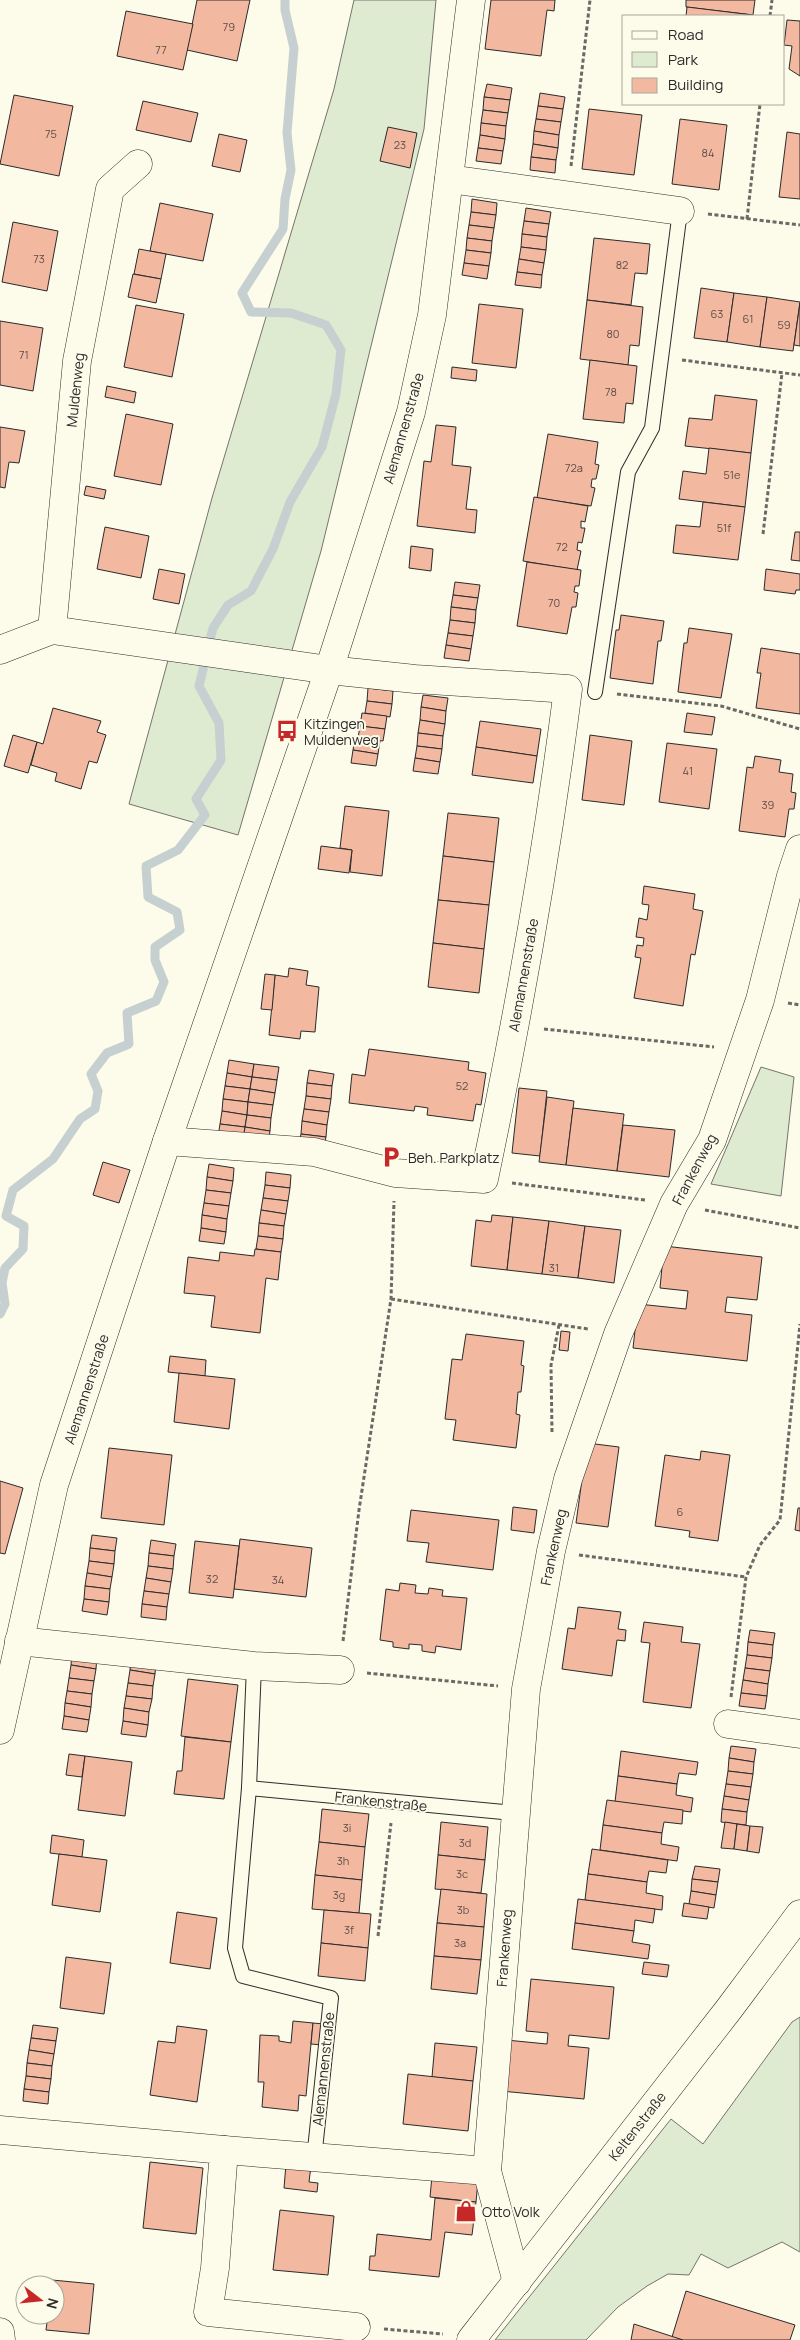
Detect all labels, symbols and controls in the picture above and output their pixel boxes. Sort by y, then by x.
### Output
legend [622,15,785,105]
house number: 79 [223,19,235,34]
text: Road [668,24,704,45]
house number: 77 [155,42,167,57]
text: Park [668,49,698,70]
text: Building [668,74,723,95]
house number: 75 [45,126,57,141]
house number: 23 [394,137,406,152]
house number: 84 [702,145,714,160]
house number: 73 [33,251,45,266]
house number: 82 [616,257,628,272]
house number: 63 [711,306,723,321]
house number: 61 [743,311,753,326]
house number: 59 [777,317,791,332]
house number: 80 [606,326,620,341]
house number: 71 [19,347,29,362]
street label: Muldenweg [62,352,88,428]
street label: Alemannenstraße [378,370,428,486]
house number: 78 [605,384,617,399]
house number: 72a [565,460,583,475]
house number: 51e [723,467,741,482]
house number: 51f [717,520,731,535]
house number: 72 [556,539,568,554]
house number: 70 [548,595,560,610]
place label: Kitzingen Muldenweg [304,714,379,749]
bus stop icon: Kitzingen Muldenweg [274,718,300,744]
house number: 41 [683,763,693,778]
house number: 39 [762,797,775,812]
street label: Alemannenstraße [504,917,542,1033]
house number: 52 [456,1078,468,1093]
street label: Frankenweg [667,1130,721,1208]
parking icon: Beh. Parkplatz [378,1144,404,1170]
place label: Beh. Parkplatz [408,1148,500,1167]
house number: 31 [549,1260,559,1275]
street label: Alemannenstraße [59,1332,113,1446]
house number: 6 [677,1504,684,1519]
street label: Frankenweg [536,1507,570,1587]
house number: 32 [206,1571,218,1586]
house number: 34 [272,1572,284,1587]
street label: Frankenstraße [334,1787,428,1815]
house number: 3i [343,1820,351,1835]
house number: 3d [459,1835,471,1850]
house number: 3h [337,1853,349,1868]
house number: 3c [456,1866,468,1881]
house number: 3g [333,1887,345,1902]
house number: 3b [457,1902,470,1917]
street label: Frankenweg [492,1908,516,1988]
house number: 3f [344,1922,354,1937]
house number: 3a [454,1935,466,1950]
street label: Alemannenstraße [308,2011,338,2127]
street label: Keltenstraße [604,2087,670,2165]
shop icon: Otto Volk [453,2198,479,2224]
place label: Otto Volk [482,2202,541,2221]
north arrow [15,2275,65,2325]
text: N [42,2296,63,2311]

